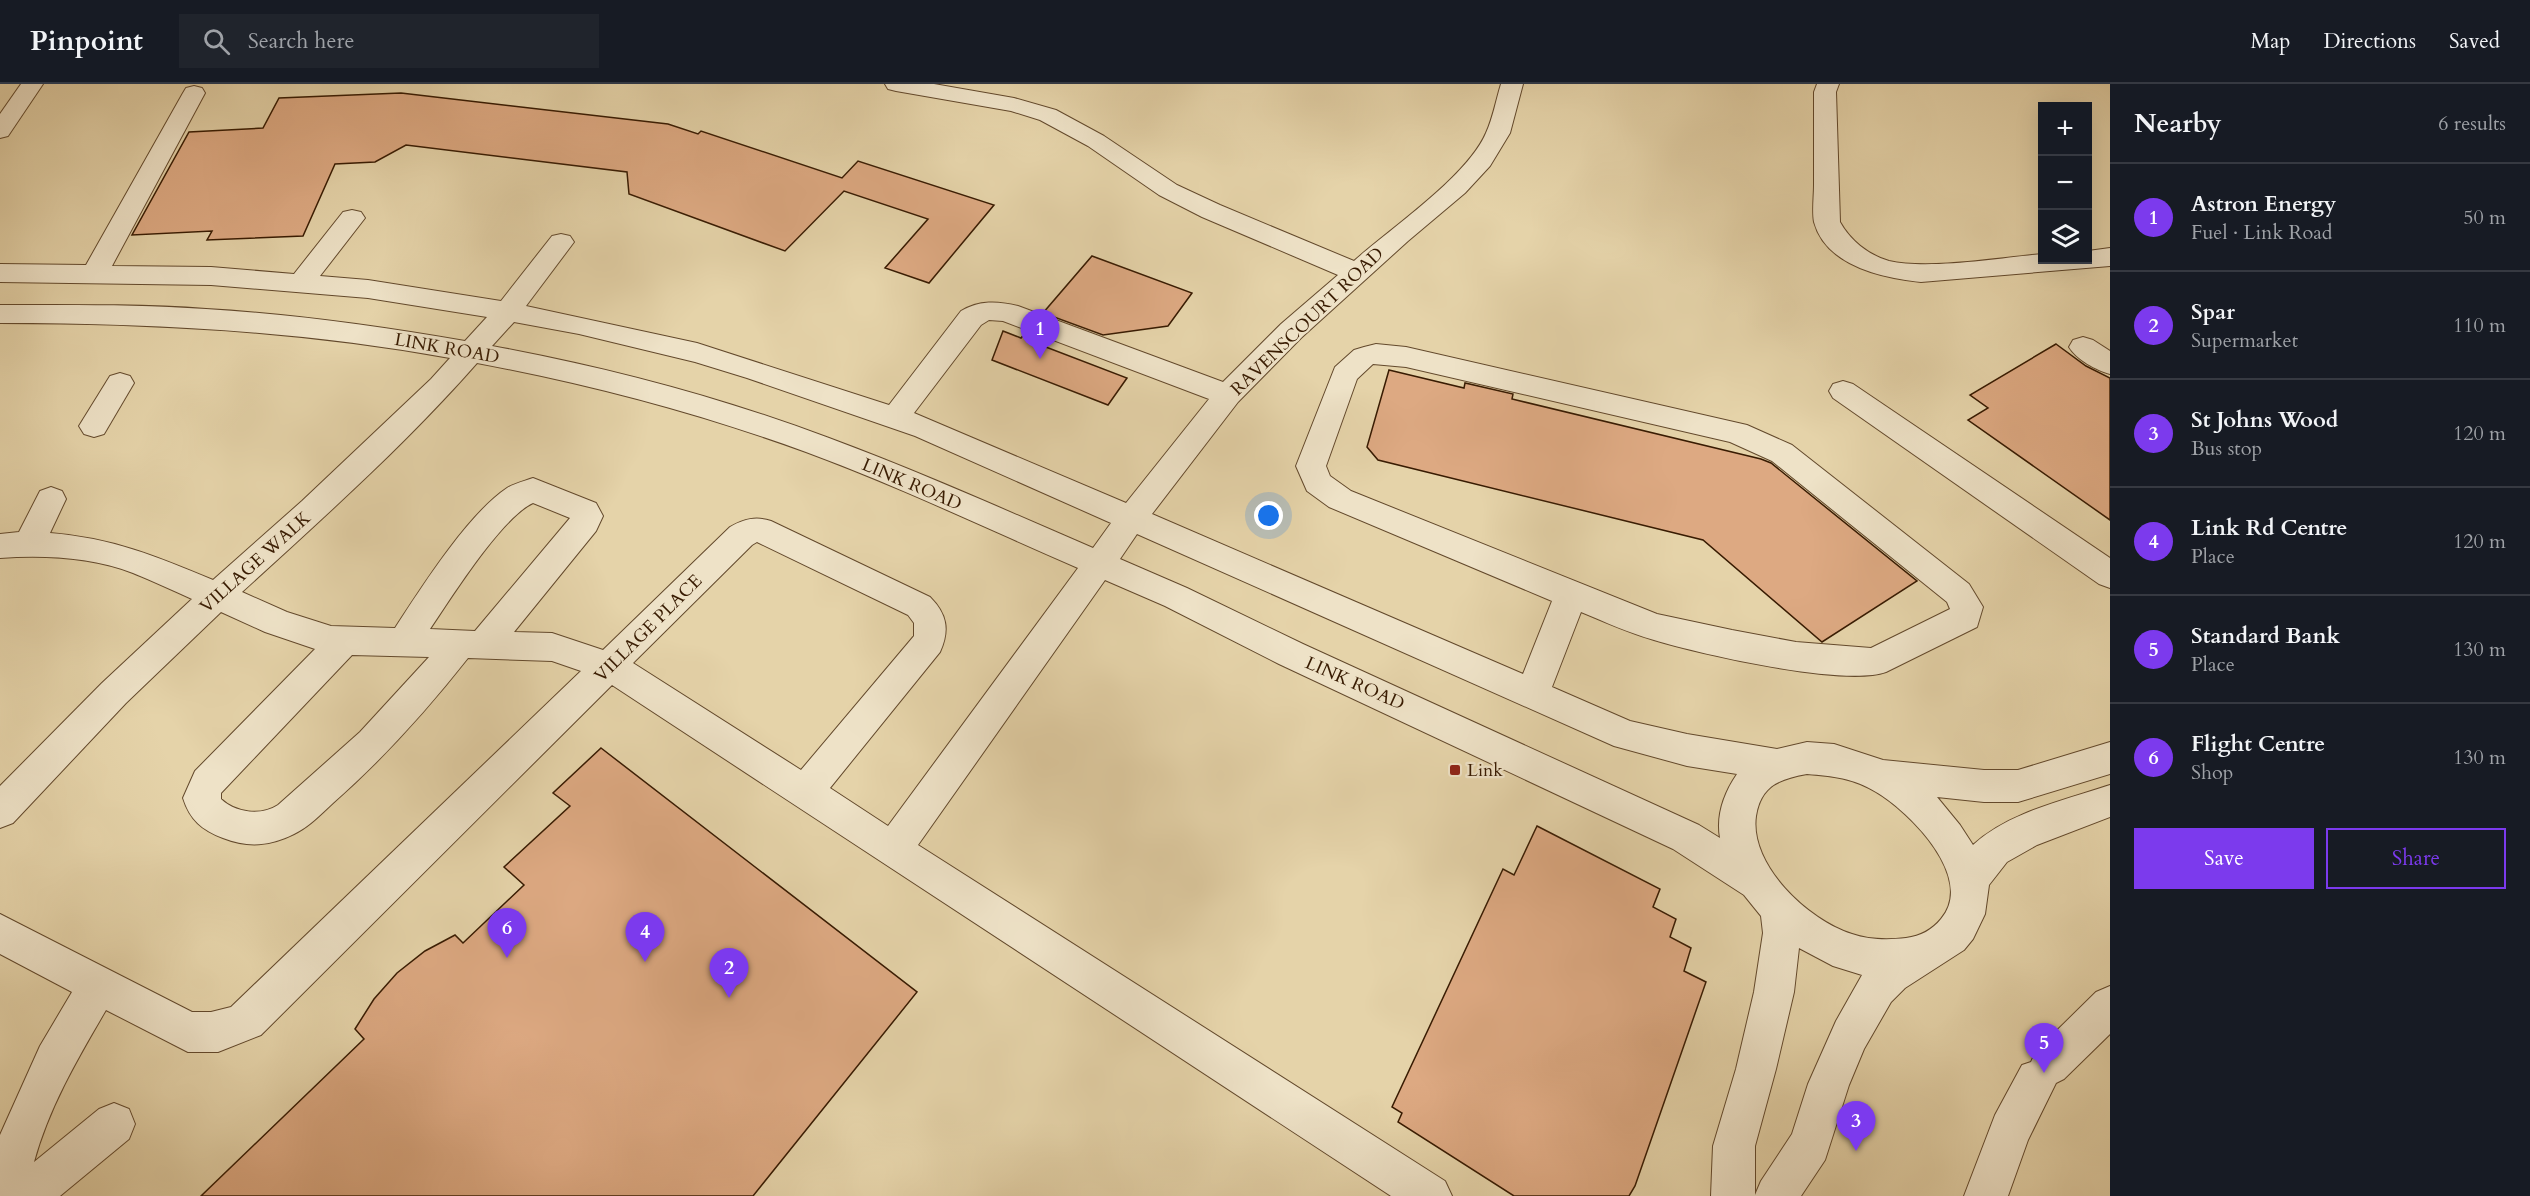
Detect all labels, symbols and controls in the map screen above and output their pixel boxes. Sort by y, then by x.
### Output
search box [179,14,599,68]
text: Pinpoint [30,22,143,60]
icon: search [200,25,233,58]
text: Search here [248,26,354,56]
text: Map [2250,27,2290,56]
text: Directions [2323,27,2416,56]
text: Saved [2449,27,2500,56]
map controls [2038,102,2092,264]
button: + [2038,102,2092,156]
text: Nearby [2134,106,2222,141]
text: 6 results [2438,110,2506,137]
button: − [2038,156,2092,210]
text: Astron Energy [2191,189,2336,219]
text: 1 [2148,204,2159,231]
text: 50 m [2463,204,2506,231]
button: layers [2038,210,2092,264]
text: Fuel · Link Road [2191,219,2332,246]
street label: RAVENSCOURT ROAD [1225,242,1389,401]
text: Spar [2191,297,2235,327]
pin: 1 [1020,310,1060,359]
text: 2 [2148,312,2159,339]
text: 110 m [2453,312,2506,339]
street label: LINK ROAD [393,327,501,370]
text: Supermarket [2191,327,2298,354]
text: St Johns Wood [2191,405,2338,435]
text: 3 [2148,420,2159,447]
text: 120 m [2453,420,2506,447]
text: Bus stop [2191,435,2262,462]
street label: LINK ROAD [858,452,966,517]
your location [1254,501,1283,530]
street label: VILLAGE WALK [195,505,317,619]
text: Link Rd Centre [2191,513,2347,543]
text: 4 [2148,528,2159,555]
text: 120 m [2453,528,2506,555]
text: Place [2191,543,2235,570]
street label: VILLAGE PLACE [589,569,708,688]
text: Standard Bank [2191,621,2340,651]
text: 5 [2148,636,2159,663]
text: 130 m [2453,636,2506,663]
street label: LINK ROAD [1301,650,1408,716]
text: Place [2191,651,2235,678]
text: Flight Centre [2191,729,2325,759]
text: 6 [2148,744,2159,771]
text: 130 m [2453,744,2506,771]
place label: Link [1467,758,1503,783]
text: Shop [2191,759,2233,786]
marker: Link [1448,763,1462,777]
button: Save [2134,828,2314,889]
button: Share [2326,828,2506,889]
pin: 6 [488,908,526,958]
pin: 4 [626,912,664,962]
pin: 2 [710,948,748,998]
pin: 5 [2024,1024,2064,1073]
pin: 3 [1836,1102,1876,1151]

